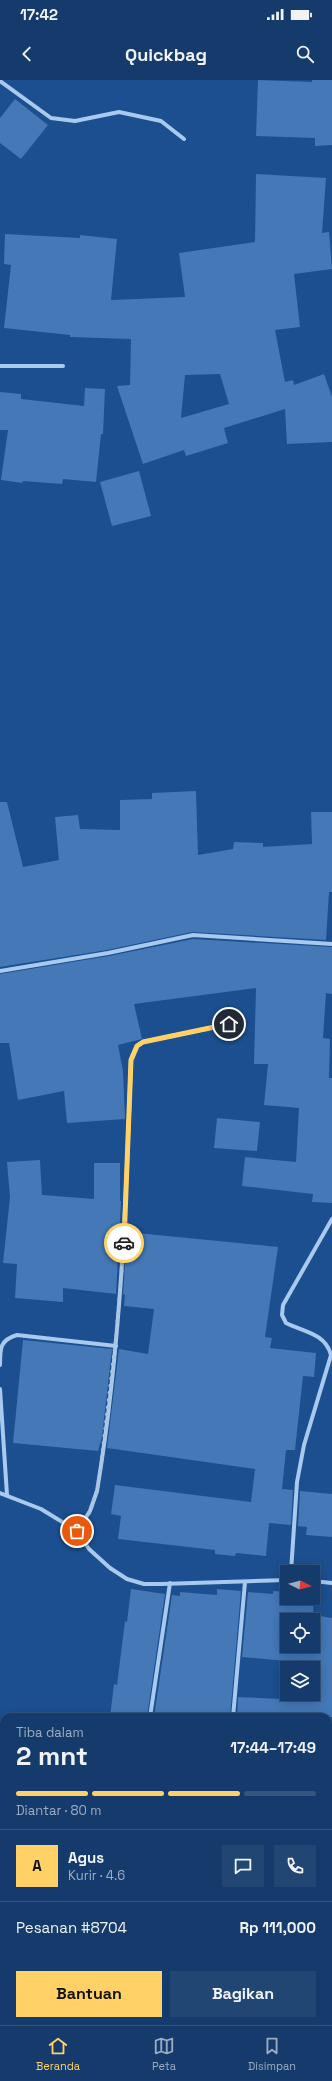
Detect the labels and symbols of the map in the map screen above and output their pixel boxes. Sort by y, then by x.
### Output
pin [212,1007,246,1041]
courier [104,1223,144,1263]
pin [60,1514,94,1548]
north arrow [280,1565,320,1605]

